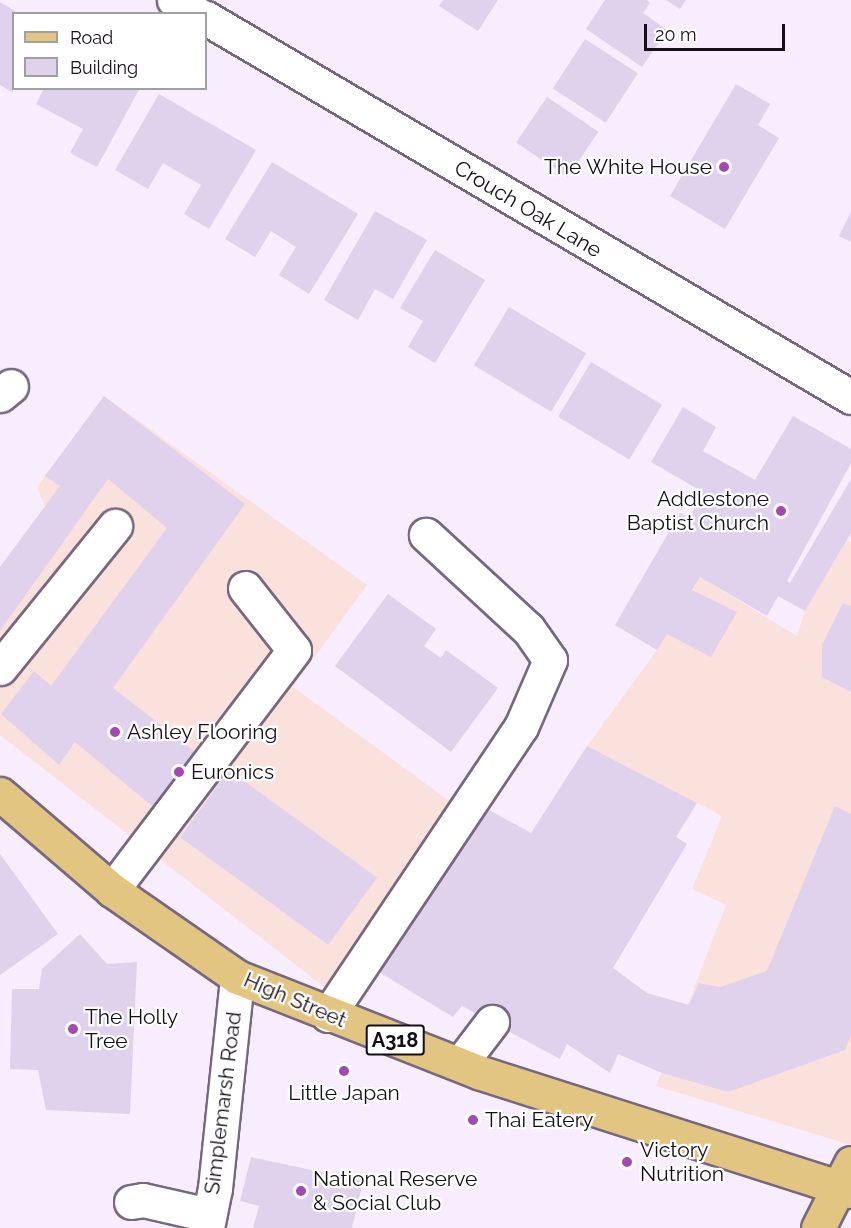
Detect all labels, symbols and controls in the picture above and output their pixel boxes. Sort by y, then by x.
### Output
legend [12,12,207,90]
scale bar [647,12,788,50]
text: 20 m [655,24,697,45]
text: Road [70,27,113,48]
text: Building [70,57,138,78]
place label: The White House [543,154,712,180]
street label: Crouch Oak Lane [450,155,606,263]
marker: The White House [717,160,731,174]
place label: Addlestone Baptist Church [627,486,769,536]
marker: Addlestone Baptist Church [774,504,788,518]
place label: Ashley Flooring [127,719,278,745]
marker: Ashley Flooring [108,725,122,739]
place label: Euronics [191,759,274,785]
marker: Euronics [172,765,186,779]
street label: High Street [240,967,350,1033]
place label: The Holly Tree [85,1004,178,1054]
street label: Simplemarsh Road [199,1010,247,1196]
marker: The Holly Tree [66,1022,80,1036]
road number: A318 [365,1023,425,1057]
marker: Little Japan [337,1064,351,1078]
place label: Little Japan [288,1080,400,1106]
place label: Thai Eatery [485,1107,593,1133]
marker: Thai Eatery [466,1113,480,1127]
place label: Victory Nutrition [640,1137,724,1187]
marker: Victory Nutrition [618,1153,636,1171]
place label: National Reserve & Social Club [313,1166,478,1216]
marker: National Reserve & Social Club [294,1184,308,1198]

